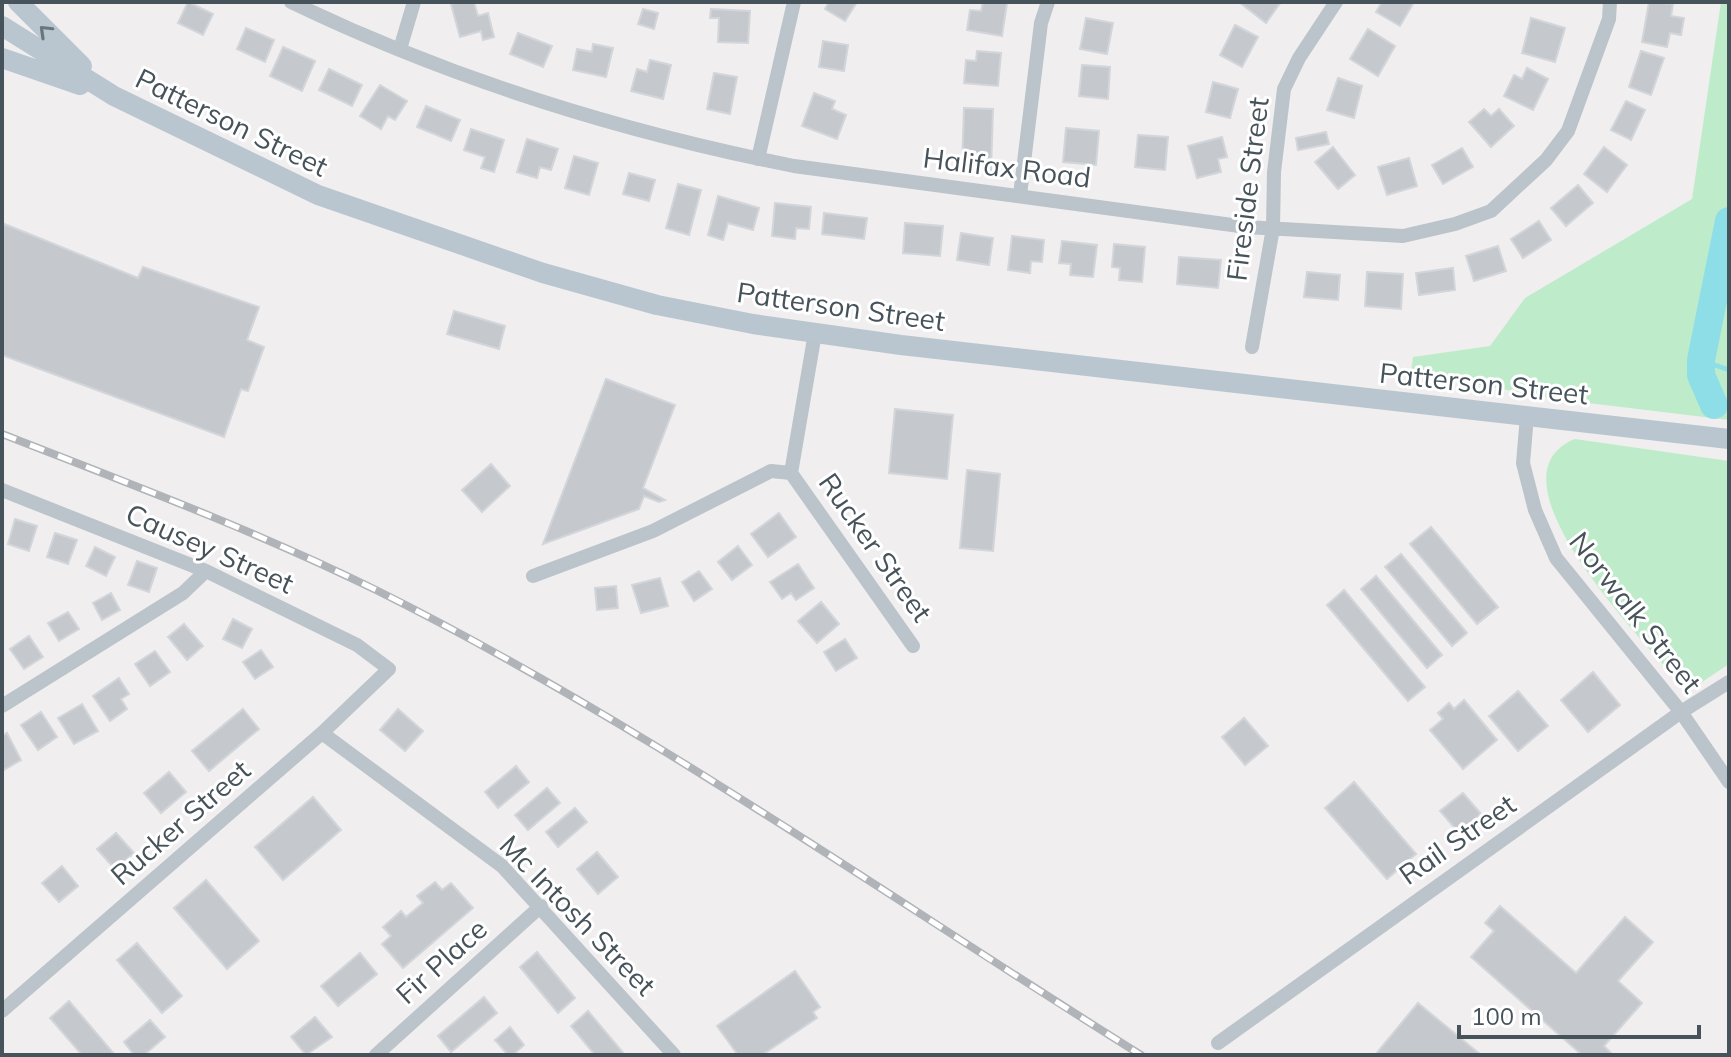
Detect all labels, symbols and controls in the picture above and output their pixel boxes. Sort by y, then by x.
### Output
one-way arrow [40,25,54,40]
street label: Patterson Street [130,60,334,184]
street label: Fireside Street [1218,95,1276,283]
street label: Halifax Road [921,139,1093,195]
street label: Patterson Street [735,274,947,338]
street label: Patterson Street [1378,355,1590,411]
street label: Rucker Street [812,466,940,628]
street label: Causey Street [121,495,300,601]
street label: Norwalk Street [1562,525,1710,700]
street label: Rucker Street [103,752,257,892]
street label: Rail Street [1392,786,1522,892]
street label: Mc Intosh Street [493,827,664,1003]
street label: Fir Place [388,911,494,1011]
scale bar [1459,989,1699,1039]
text: 100 m [1471,1001,1542,1031]

